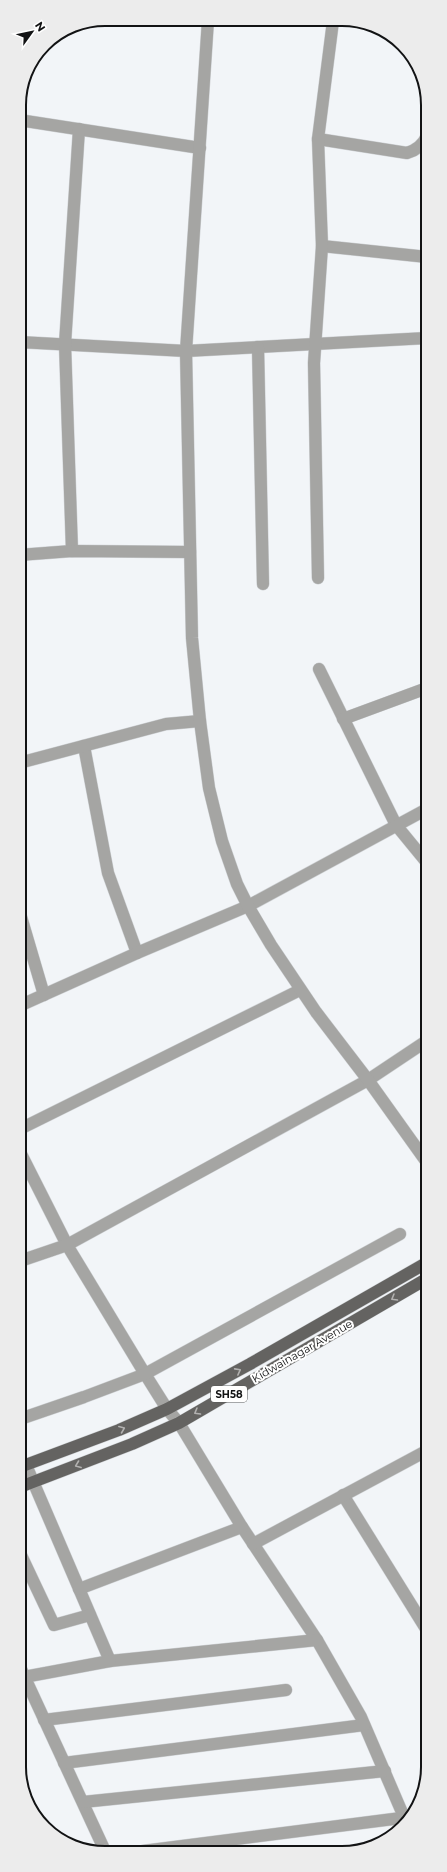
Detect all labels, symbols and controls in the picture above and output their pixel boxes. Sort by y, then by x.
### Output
north arrow [12,12,52,52]
text: N [32,19,49,34]
one-way arrow [391,1293,398,1300]
street label: Kidwainagar Avenue [249,1316,355,1386]
one-way arrow [234,1368,241,1376]
road number: SH58 [211,1386,247,1402]
one-way arrow [194,1408,201,1415]
one-way arrow [117,1426,125,1434]
one-way arrow [75,1460,82,1468]

